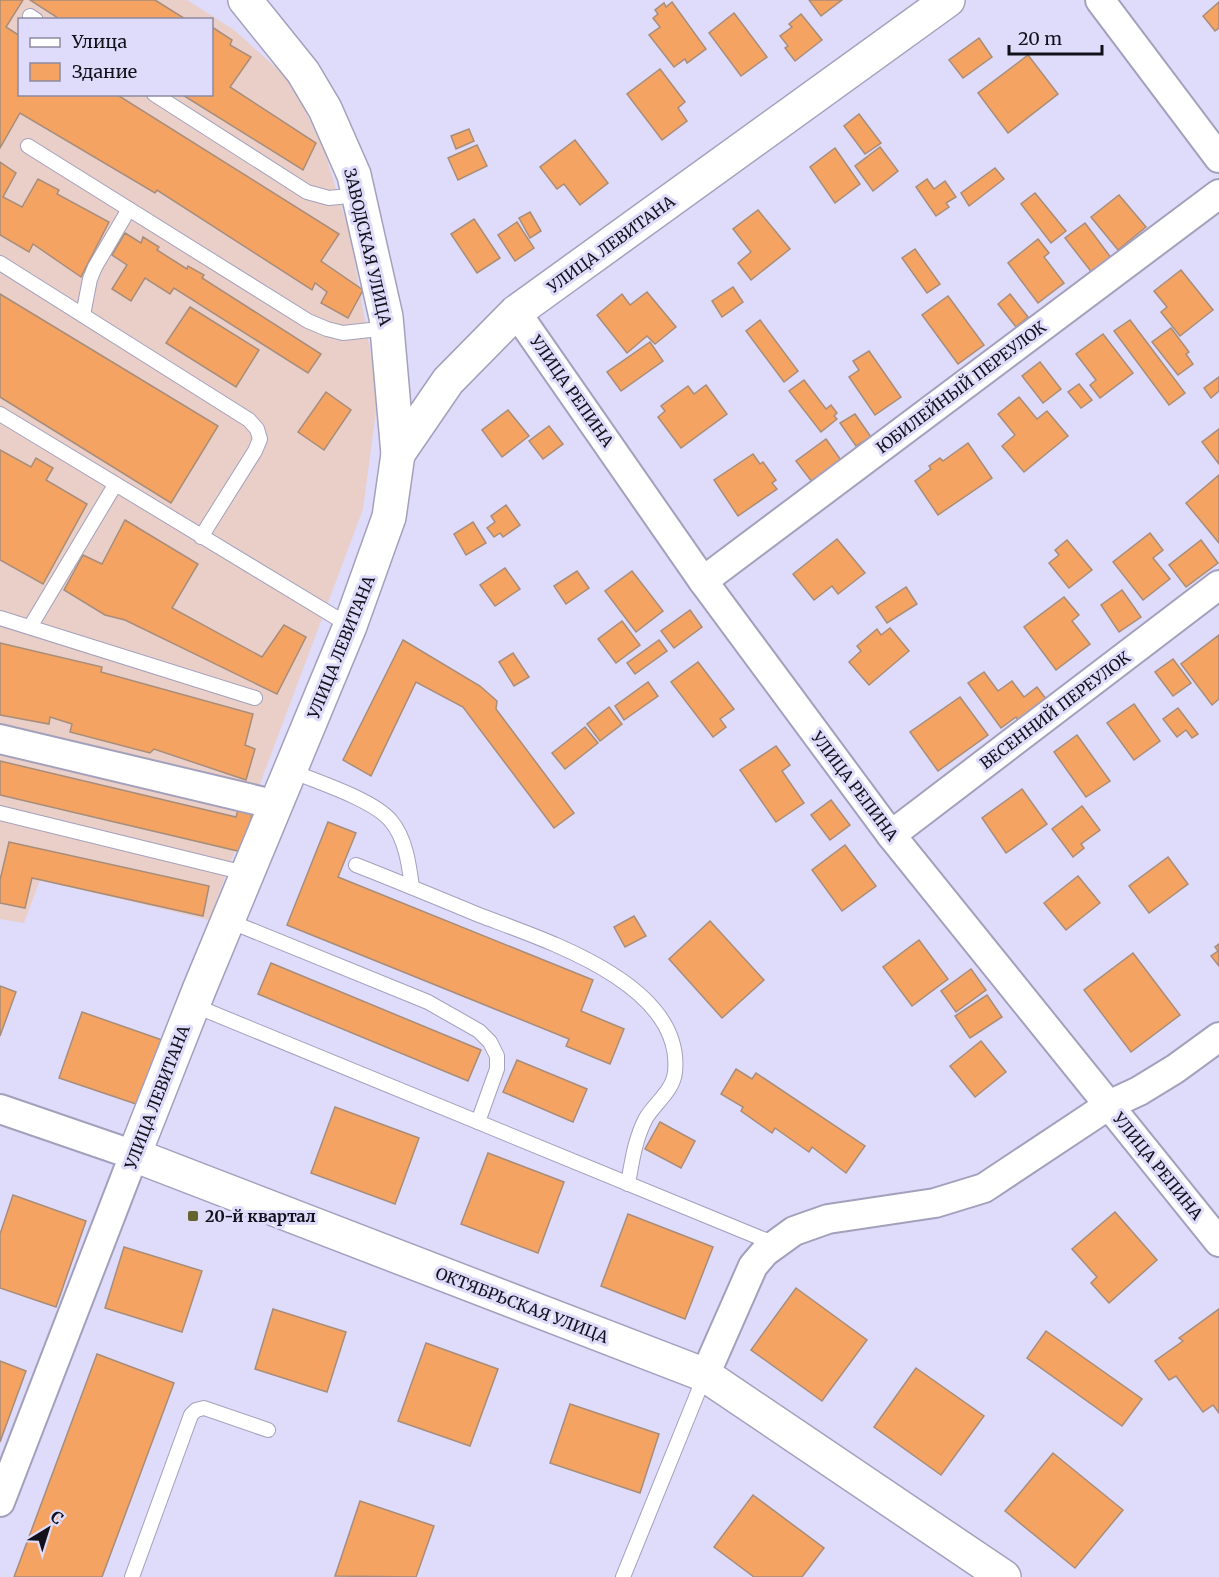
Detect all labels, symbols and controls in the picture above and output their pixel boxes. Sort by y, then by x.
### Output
legend [18,18,213,96]
scale bar [1009,18,1102,56]
text: 20 m [1018,27,1062,50]
text: Улица [71,30,127,53]
text: Здание [72,60,137,83]
street label: ЗАВОДСКАЯ УЛИЦА [340,166,396,328]
street label: УЛИЦА ЛЕВИТАНА [543,191,679,298]
street label: ЮБИЛЕЙНЫЙ ПЕРЕУЛОК [872,316,1050,457]
street label: УЛИЦА РЕПИНА [525,331,618,451]
street label: УЛИЦА ЛЕВИТАНА [303,572,379,722]
street label: ВЕСЕННИЙ ПЕРЕУЛОК [976,646,1135,773]
street label: УЛИЦА РЕПИНА [807,727,903,845]
street label: УЛИЦА ЛЕВИТАНА [120,1021,194,1173]
street label: УЛИЦА РЕПИНА [1108,1108,1208,1224]
place label: 20-й квартал [205,1206,316,1226]
marker: 20-й квартал [186,1209,200,1223]
street label: ОКТЯБРЬСКАЯ УЛИЦА [433,1263,612,1347]
north arrow [18,1499,78,1559]
text: С [47,1506,68,1528]

